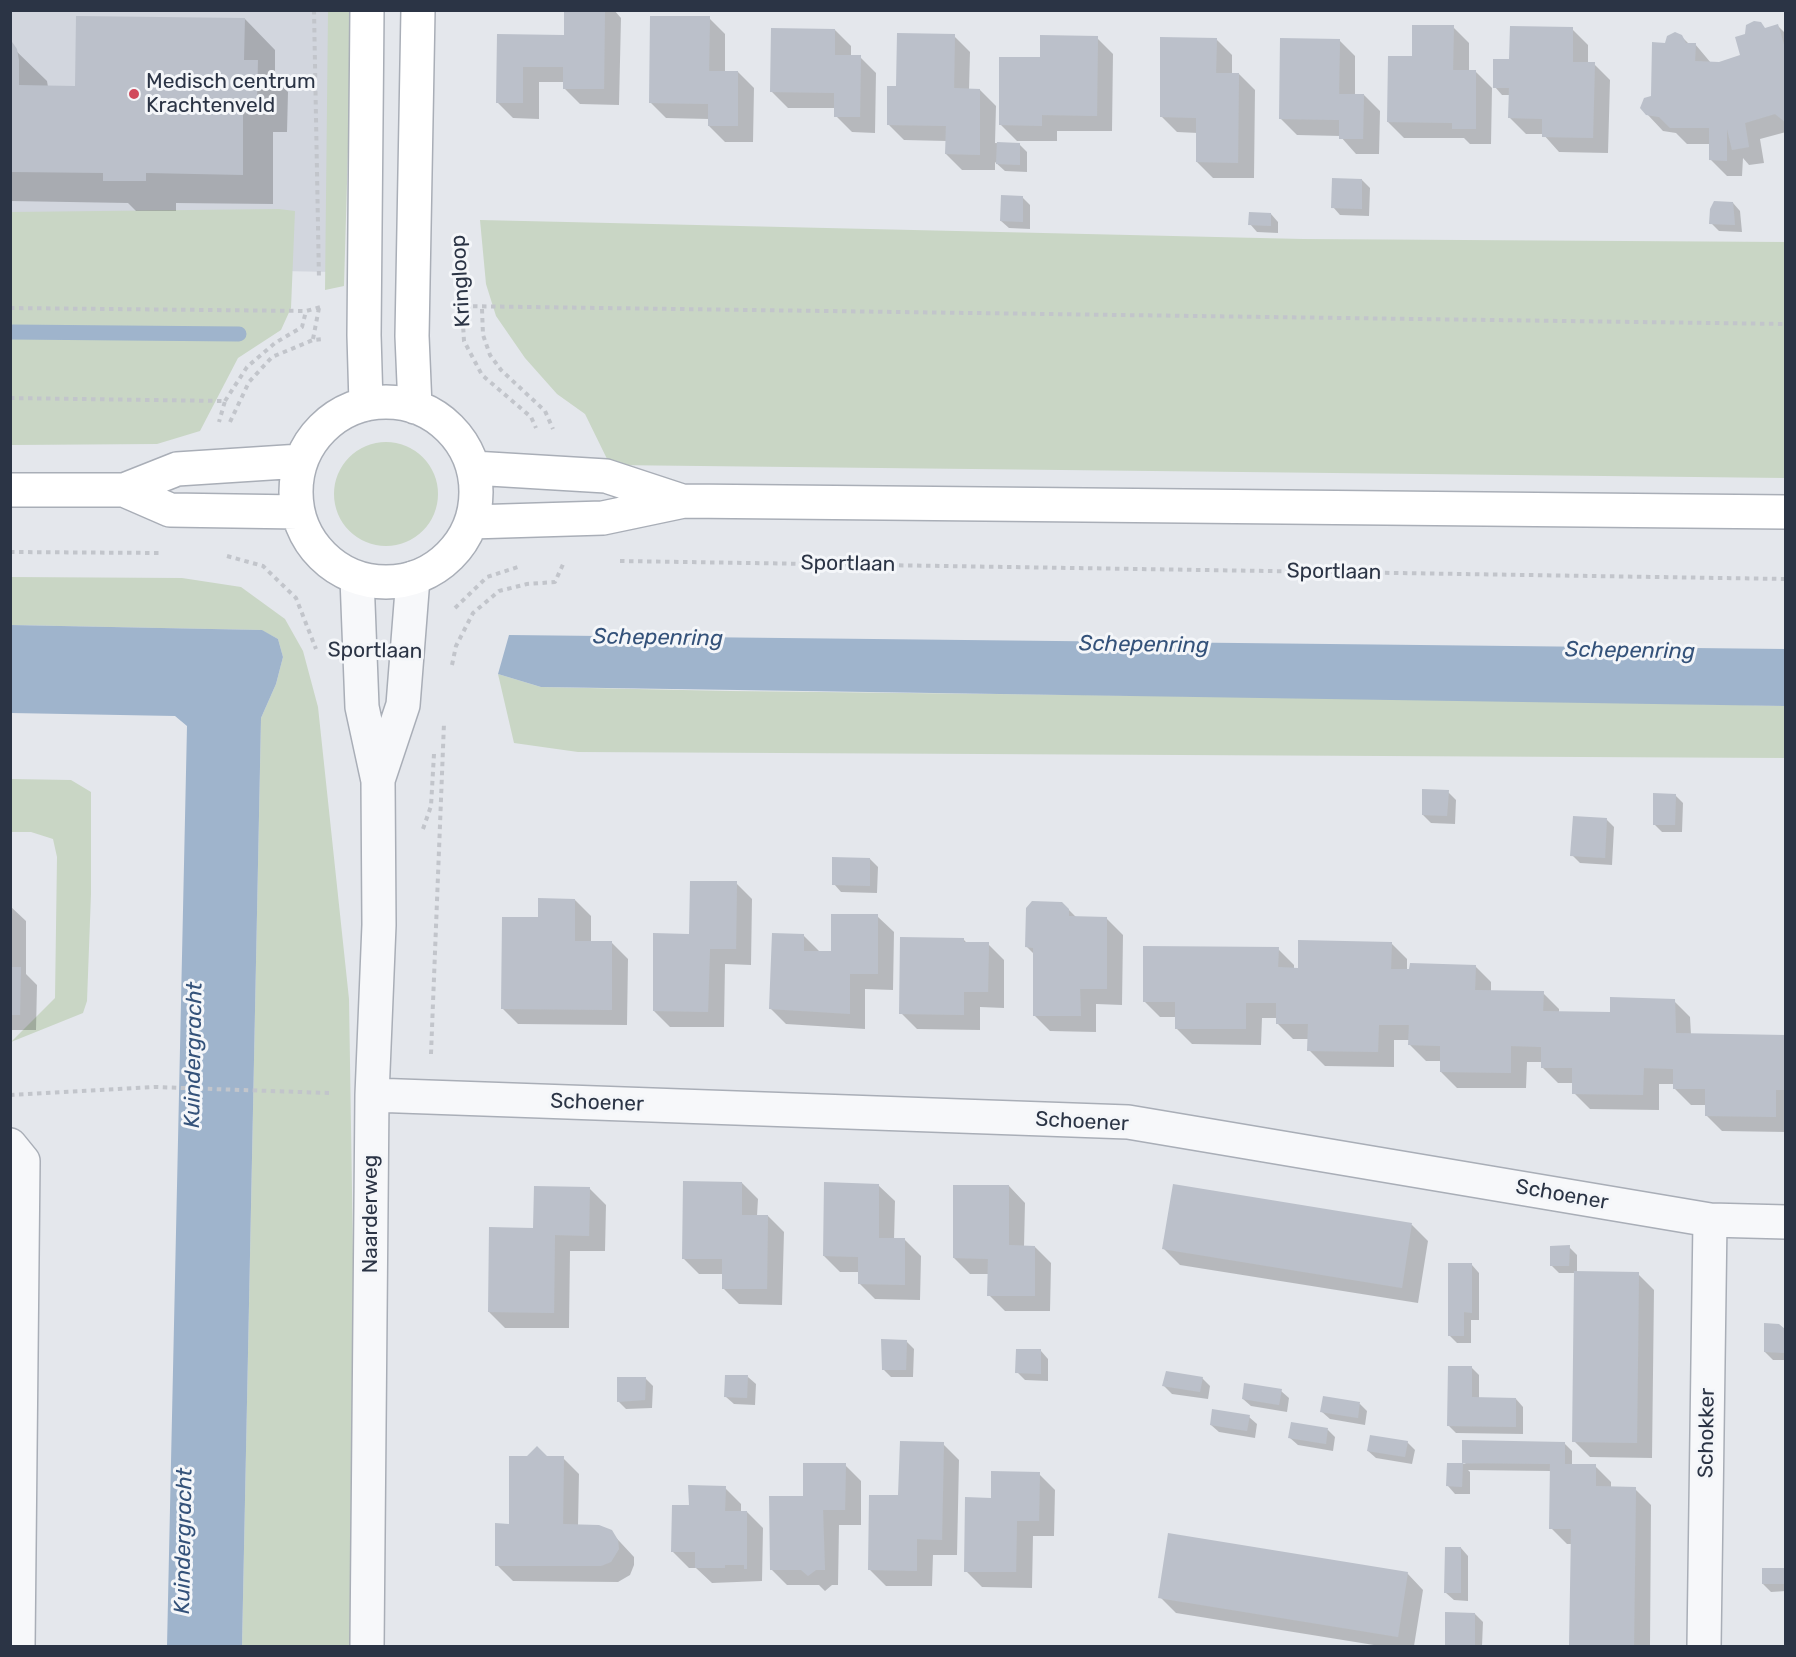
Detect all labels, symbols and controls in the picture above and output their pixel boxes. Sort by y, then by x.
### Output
place label: Medisch centrum Krachtenveld [146,69,316,119]
marker: Medisch centrum Krachtenveld [127,87,141,101]
street label: Kringloop [446,234,476,328]
street label: Sportlaan [800,551,896,577]
street label: Sportlaan [1286,559,1382,585]
water label: Schepenring [593,624,723,652]
water label: Schepenring [1079,631,1209,659]
water label: Schepenring [1565,637,1695,665]
street label: Sportlaan [327,638,423,664]
water label: Kuindergracht [180,982,208,1128]
street label: Schoener [550,1089,644,1117]
street label: Schoener [1035,1107,1129,1137]
street label: Naarderweg [358,1155,384,1273]
street label: Schoener [1514,1174,1610,1216]
street label: Schokker [1694,1388,1720,1478]
water label: Kuindergracht [170,1468,198,1614]

